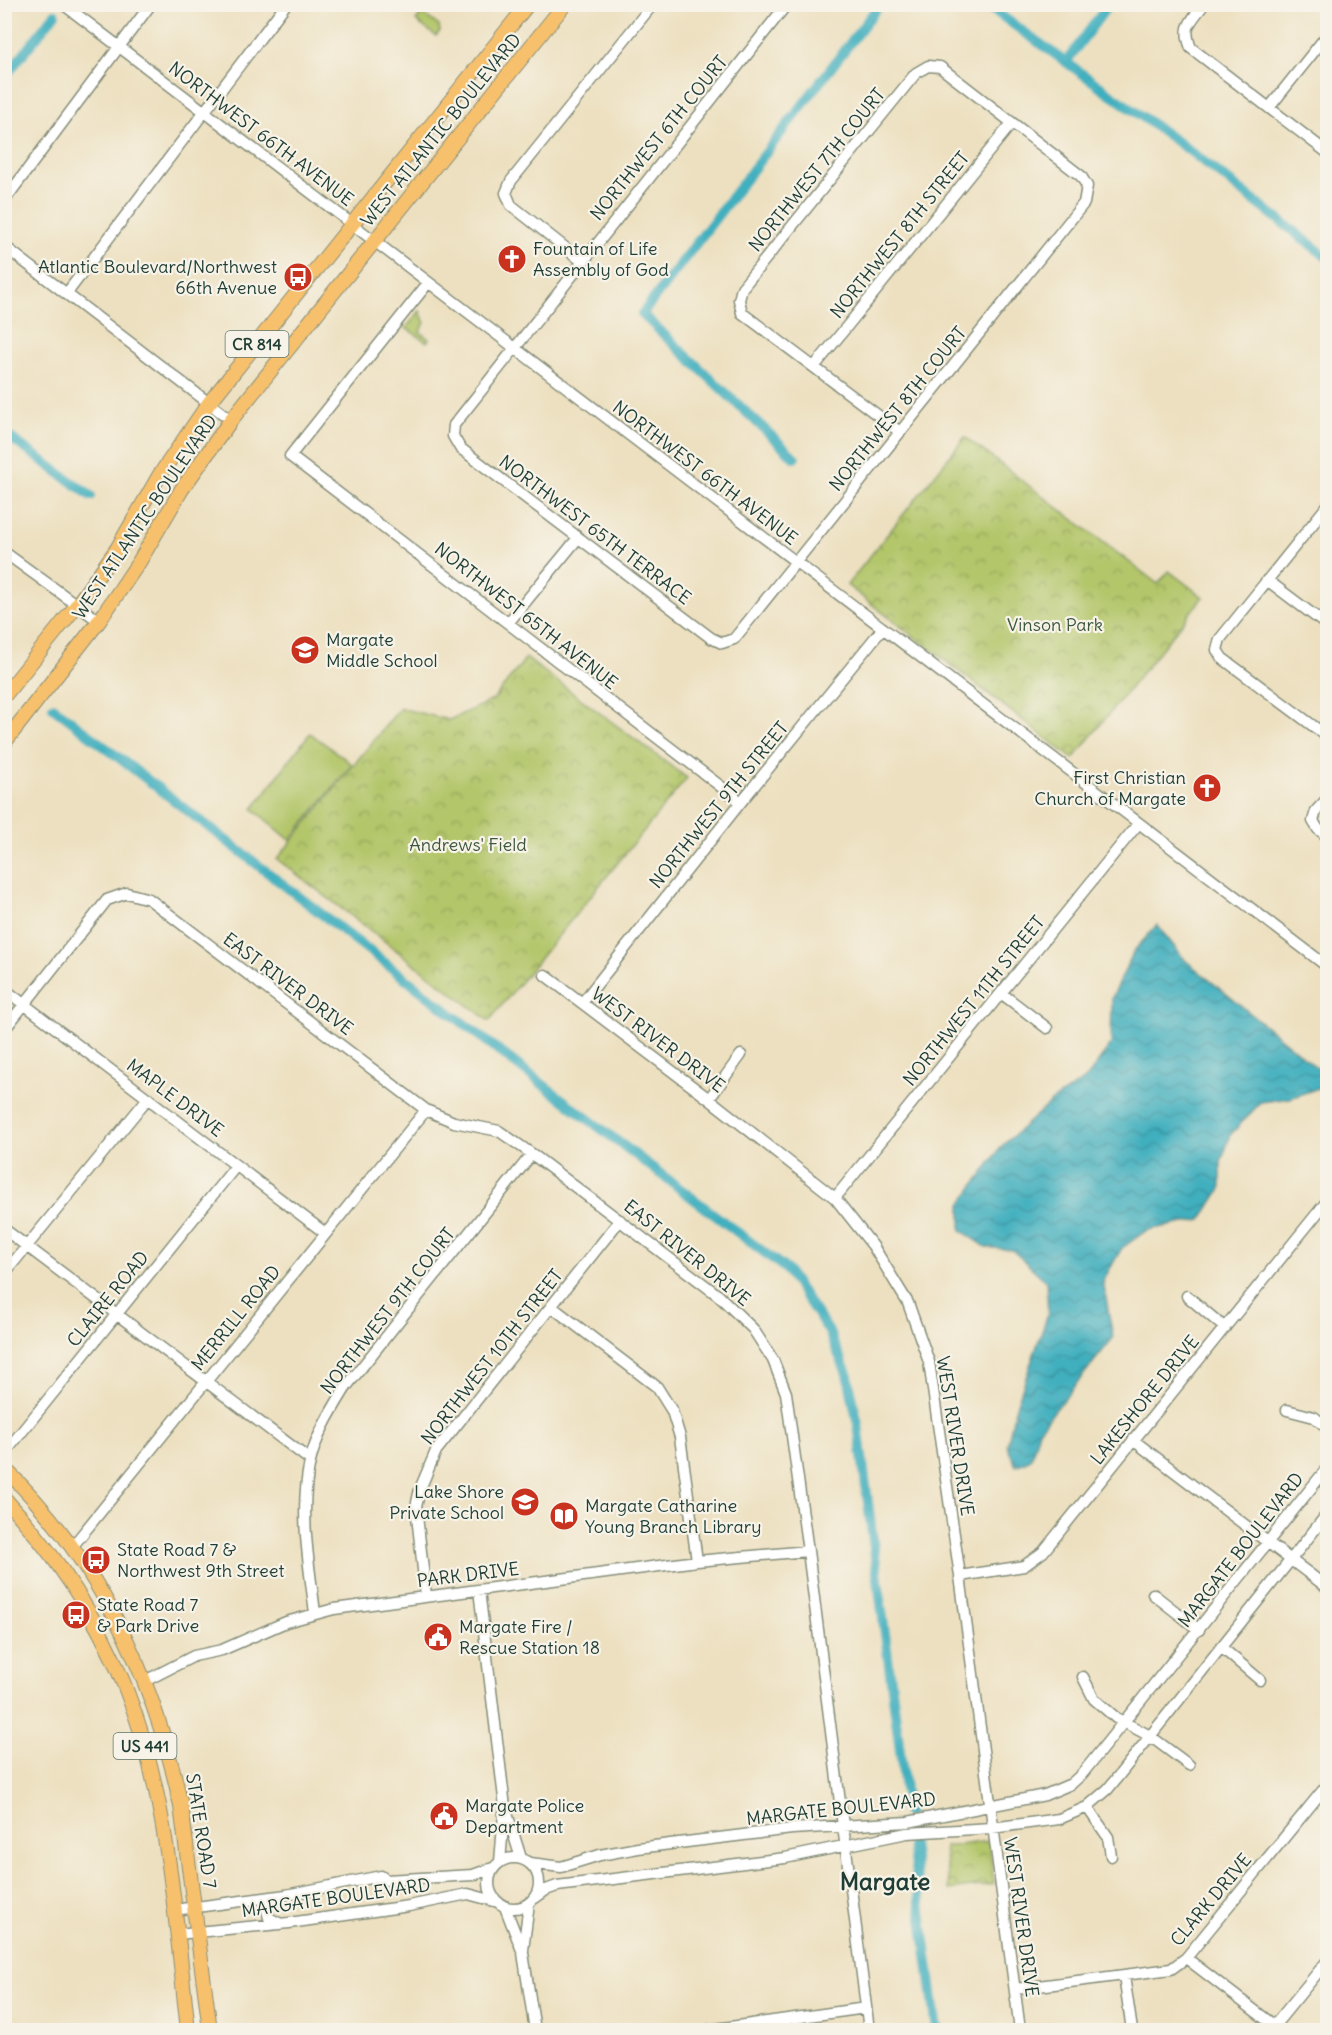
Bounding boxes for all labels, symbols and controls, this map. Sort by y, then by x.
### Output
street label: WEST ATLANTIC BOULEVARD [355,28,526,231]
street label: NORTHWEST 6TH COURT [585,51,732,225]
street label: NORTHWEST 66TH AVENUE [164,56,358,211]
street label: NORTHWEST 7TH COURT [744,83,890,256]
street label: NORTHWEST 8TH STREET [825,146,974,323]
place label: Fountain of Life Assembly of God [533,237,669,281]
church icon: Fountain of Life Assembly of God [496,243,528,275]
place label: Atlantic Boulevard/Northwest 66th Avenue [38,255,277,299]
bus stop icon: Atlantic Boulevard/Northwest 66th Avenue [282,261,314,293]
street label: NORTHWEST 8TH COURT [824,322,971,496]
road number: CR 814 [226,331,288,357]
street label: NORTHWEST 66TH AVENUE [608,395,802,550]
street label: WEST ATLANTIC BOULEVARD [67,410,222,624]
street label: NORTHWEST 65TH TERRACE [495,450,696,609]
street label: NORTHWEST 65TH AVENUE [430,537,622,694]
park label: Vinson Park [1007,613,1103,636]
place label: Margate Middle School [326,628,438,672]
school or university icon: Margate Middle School [289,634,321,666]
street label: NORTHWEST 9TH STREET [644,717,793,893]
place label: First Christian Church of Margate [1034,766,1186,810]
church icon: First Christian Church of Margate [1191,772,1223,804]
park label: Andrews' Field [409,833,527,856]
street label: NORTHWEST 11TH STREET [898,911,1049,1091]
street label: EAST RIVER DRIVE [219,927,358,1040]
street label: WEST RIVER DRIVE [587,982,730,1097]
street label: MAPLE DRIVE [122,1054,228,1142]
street label: EAST RIVER DRIVE [619,1194,755,1311]
street label: NORTHWEST 9TH COURT [315,1223,460,1399]
street label: CLAIRE ROAD [62,1246,153,1351]
street label: MERRILL ROAD [186,1260,285,1375]
street label: NORTHWEST 10TH STREET [416,1264,567,1449]
street label: LAKESHORE DRIVE [1085,1330,1204,1469]
street label: WEST RIVER DRIVE [932,1354,979,1517]
street label: MARGATE BOULEVARD [1173,1468,1308,1632]
place label: Lake Shore Private School [389,1480,504,1524]
school or university icon: Lake Shore Private School [509,1486,541,1518]
place label: Margate Catharine Young Branch Library [585,1494,761,1538]
library icon: Margate Catharine Young Branch Library [548,1500,580,1532]
place label: State Road 7 & Northwest 9th Street [117,1538,285,1582]
bus stop icon: State Road 7 & Northwest 9th Street [80,1544,112,1576]
street label: PARK DRIVE [416,1557,520,1592]
place label: State Road 7 & Park Drive [97,1593,199,1637]
bus stop icon: State Road 7 & Park Drive [60,1599,92,1631]
place label: Margate Fire / Rescue Station 18 [459,1615,600,1659]
public building icon: Margate Fire / Rescue Station 18 [422,1621,454,1653]
road number: US 441 [114,1733,176,1759]
street label: STATE ROAD 7 [181,1772,222,1890]
street label: MARGATE BOULEVARD [745,1787,937,1830]
place label: Margate Police Department [465,1794,584,1838]
public building icon: Margate Police Department [428,1800,460,1832]
street label: WEST RIVER DRIVE [999,1835,1044,1998]
street label: CLARK DRIVE [1165,1849,1256,1951]
district label: Margate [840,1866,930,1896]
street label: MARGATE BOULEVARD [240,1873,432,1922]

